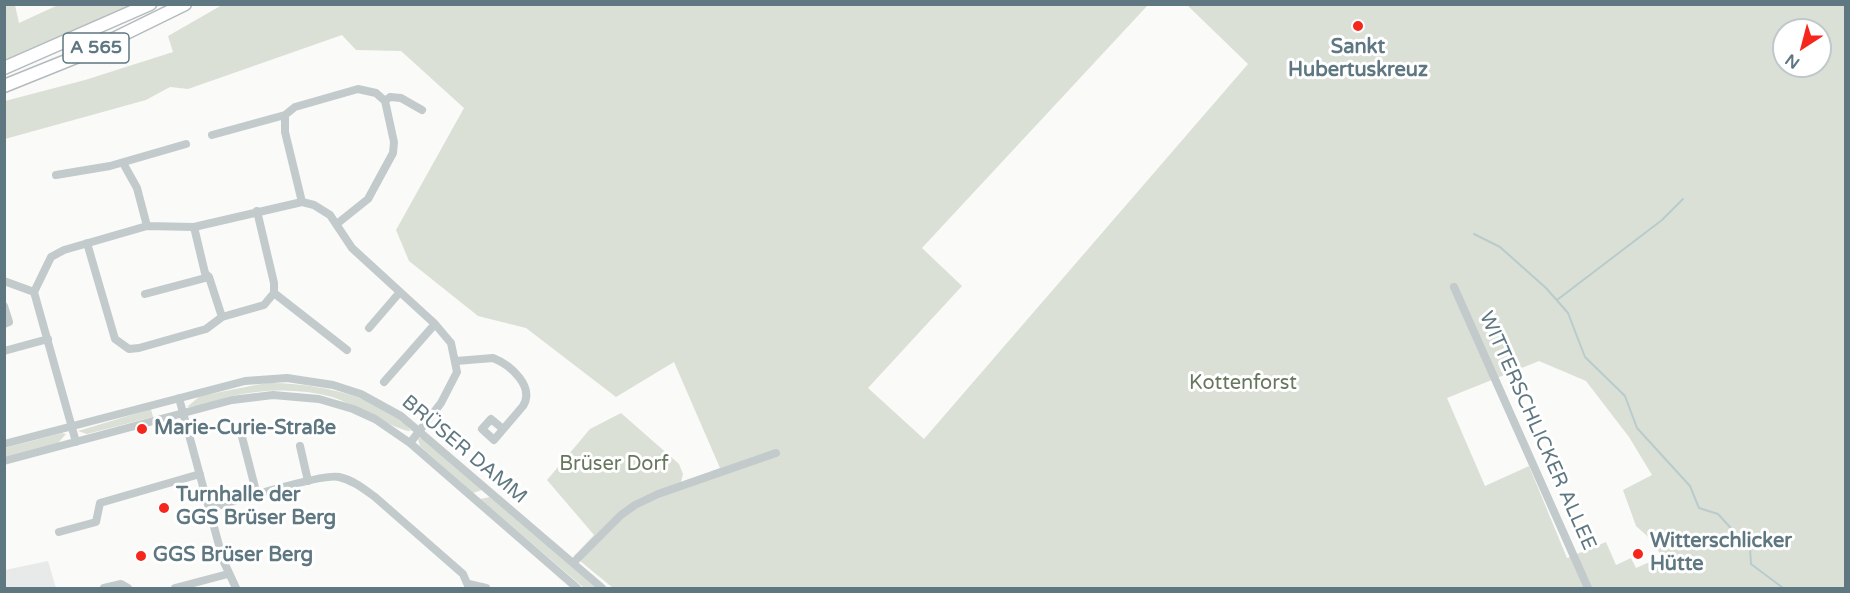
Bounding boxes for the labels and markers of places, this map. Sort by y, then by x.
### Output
marker: Sankt Hubertuskreuz [1351,19,1365,33]
place label: Sankt Hubertuskreuz [1288,36,1428,83]
place label: Marie-Curie-Straße [154,417,336,441]
marker: Marie-Curie-Straße [135,422,149,436]
place label: Turnhalle der GGS Brüser Berg [176,484,336,531]
marker: Turnhalle der GGS Brüser Berg [157,501,171,515]
place label: Witterschlicker Hütte [1650,530,1792,577]
place label: GGS Brüser Berg [153,544,313,568]
marker: Witterschlicker Hütte [1631,547,1645,561]
marker: GGS Brüser Berg [134,549,148,563]

